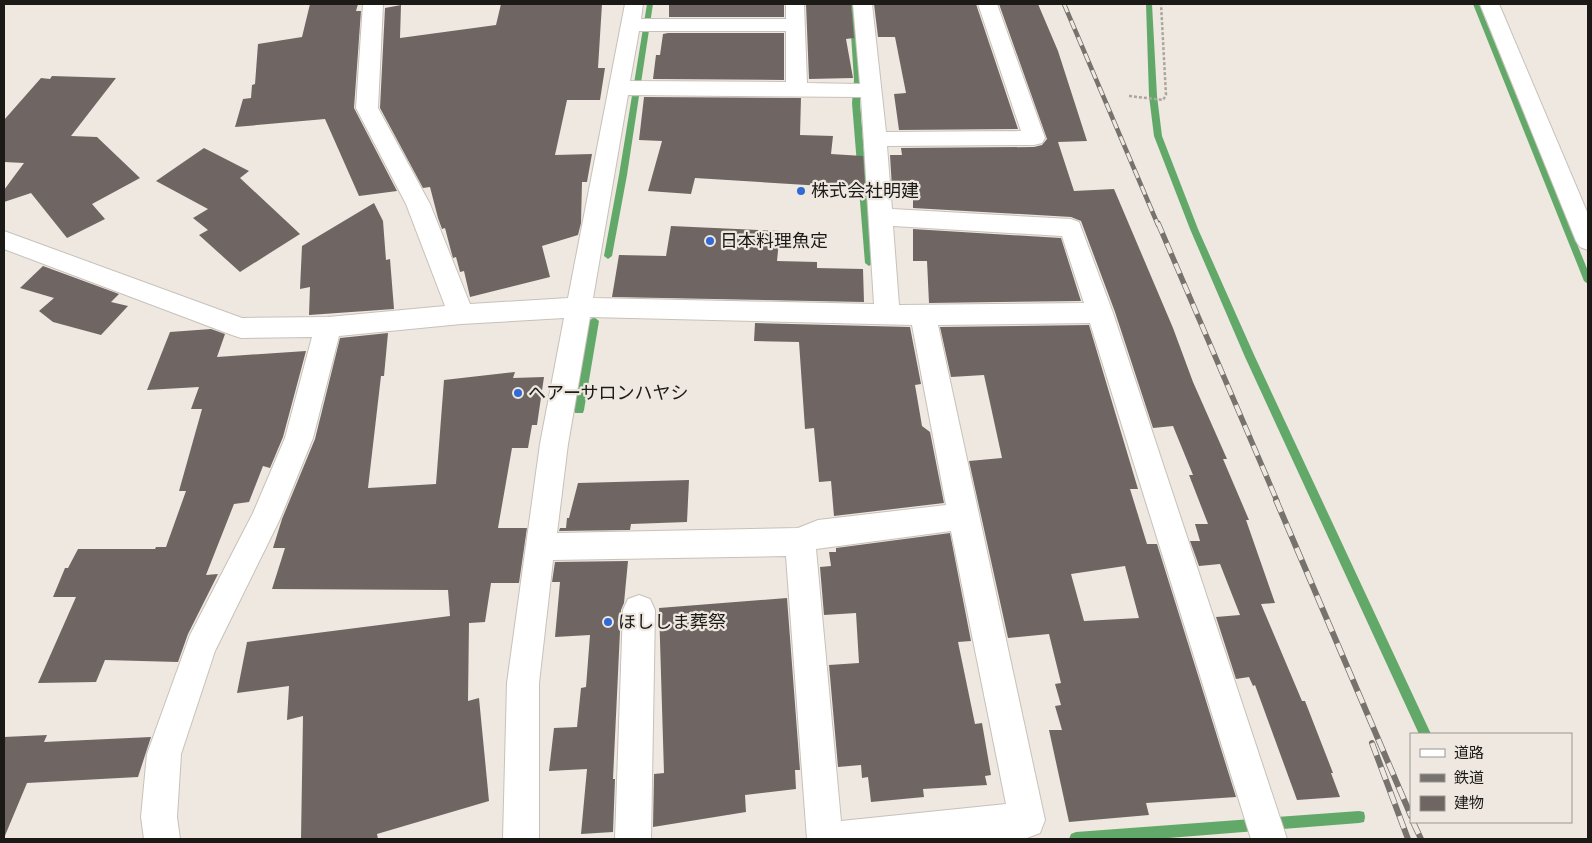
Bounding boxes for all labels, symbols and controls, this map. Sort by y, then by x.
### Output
place label: 株式会社明建 [811,179,919,204]
marker: 株式会社明建 [795,185,807,197]
place label: 日本料理魚定 [720,229,828,254]
marker: 日本料理魚定 [704,235,716,247]
place label: ヘアーサロンハヤシ [528,381,689,406]
marker: ヘアーサロンハヤシ [512,387,524,399]
place label: ほししま葬祭 [618,610,726,635]
marker: ほししま葬祭 [602,616,614,628]
legend [1410,733,1572,823]
text: 道路 [1454,743,1484,764]
text: 鉄道 [1454,768,1484,789]
text: 建物 [1454,793,1484,814]

